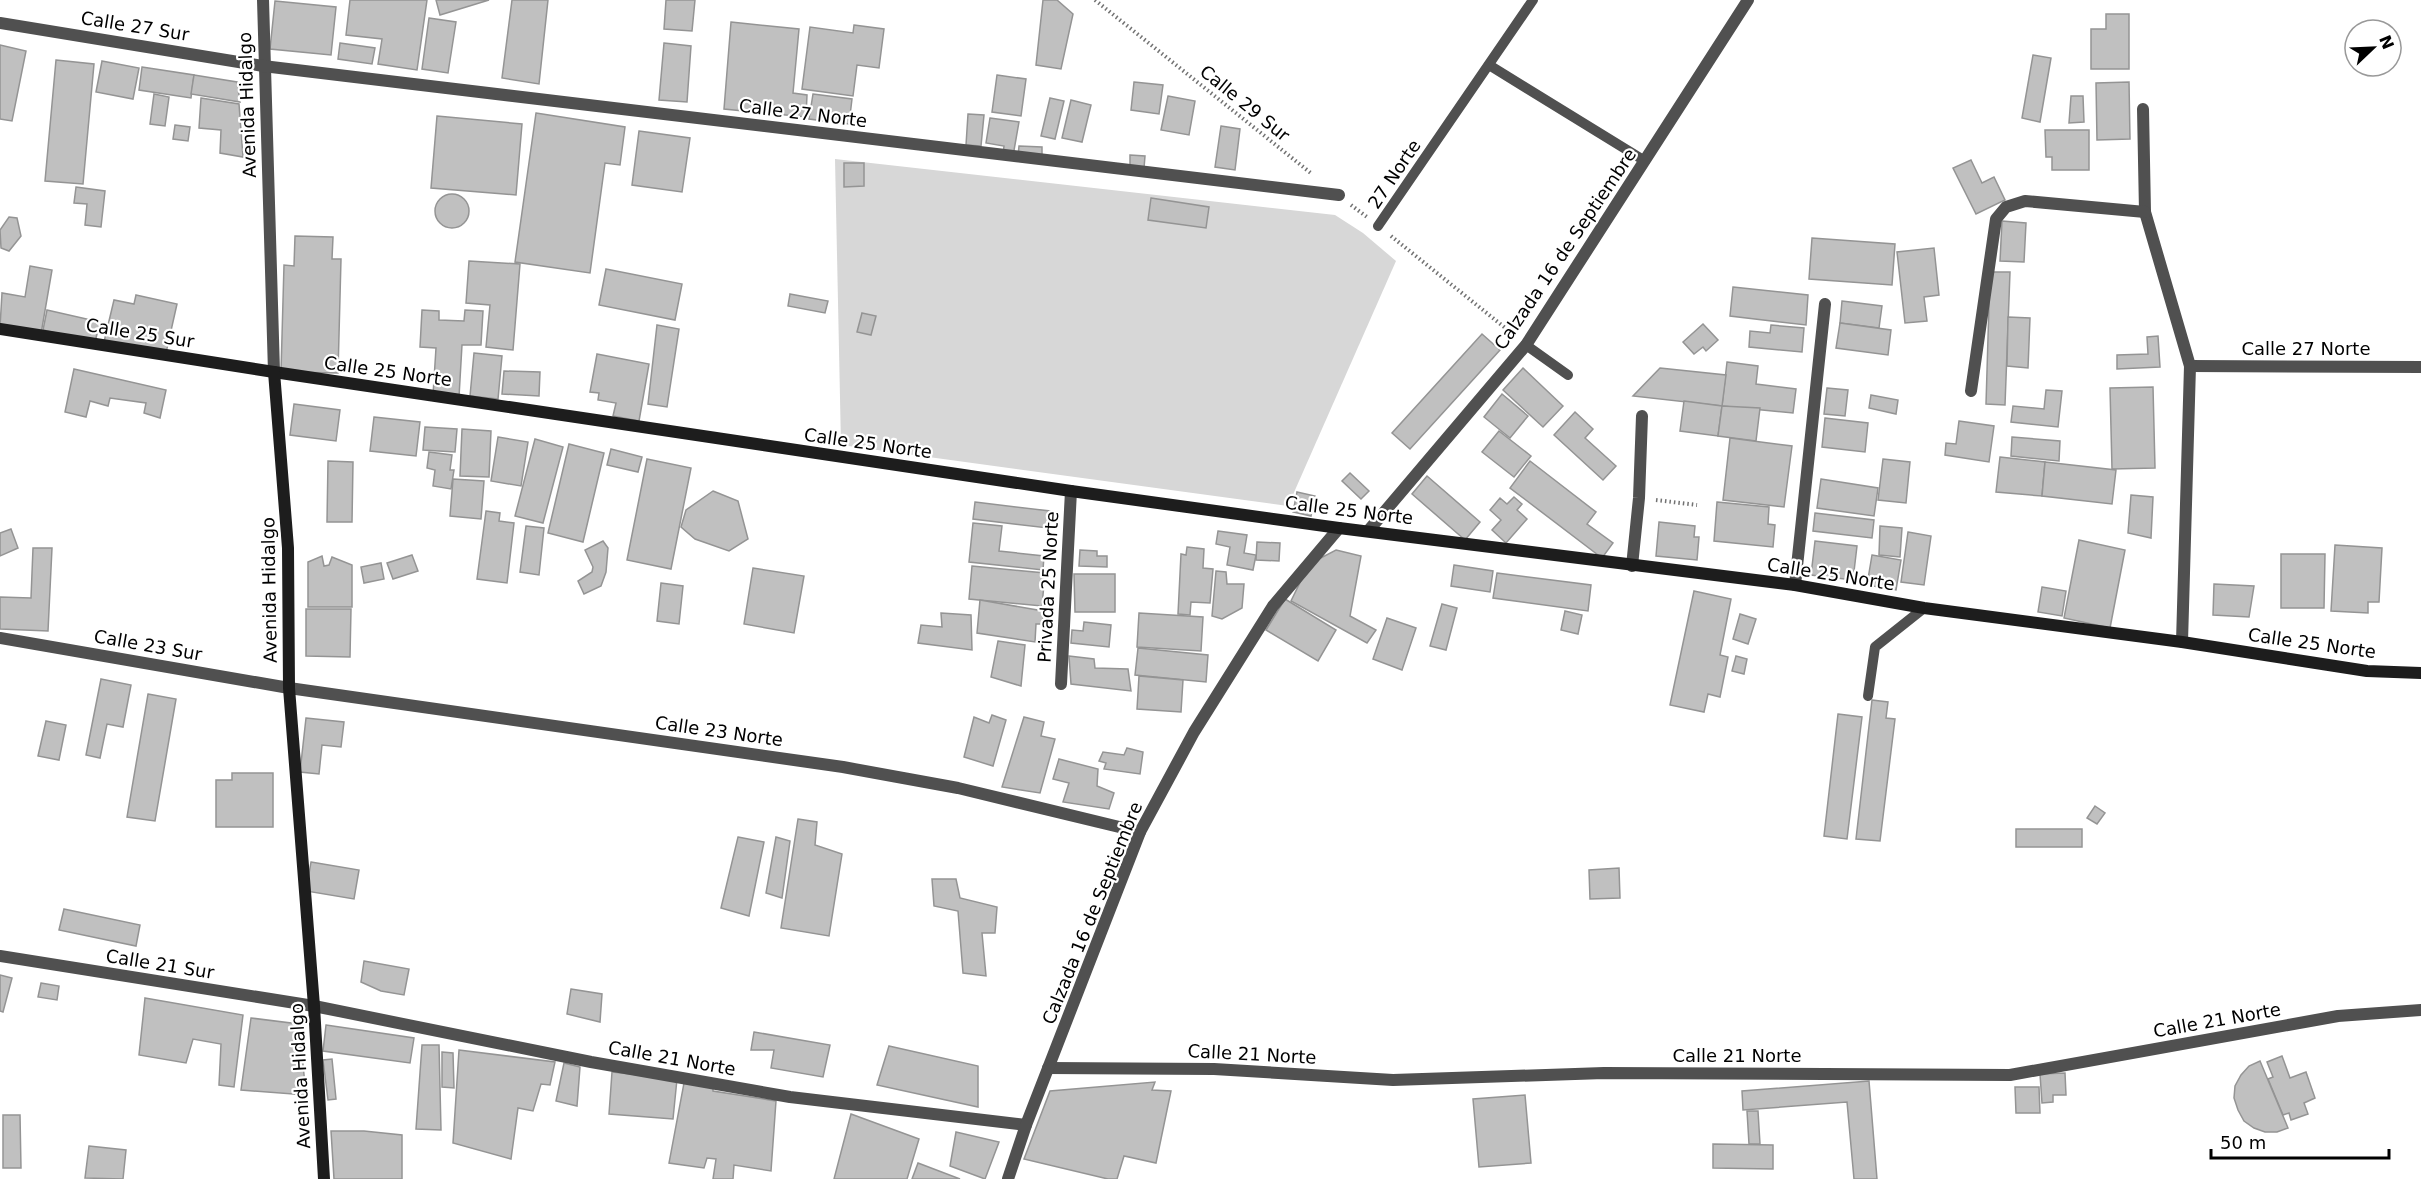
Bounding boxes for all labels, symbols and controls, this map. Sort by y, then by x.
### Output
street label: Calle 27 Sur [79,7,191,45]
north arrow [2343,18,2403,78]
street label: Avenida Hidalgo [234,32,260,178]
text: N [2375,32,2398,52]
street label: Calle 29 Sur [1196,60,1295,146]
street label: Calle 27 Norte [738,95,868,131]
street label: 27 Norte [1363,136,1425,212]
street label: Calzada 16 de Septiembre [1490,144,1640,354]
street label: Calle 25 Sur [84,314,196,352]
street label: Calle 27 Norte [2241,338,2371,359]
street label: Calle 25 Norte [323,352,453,390]
street label: Calle 25 Norte [803,424,933,462]
street label: Calle 25 Norte [1284,492,1414,528]
street label: Privada 25 Norte [1034,511,1062,663]
street label: Avenida Hidalgo [257,517,281,663]
street label: Calle 25 Norte [1766,554,1896,594]
street label: Calle 25 Norte [2247,624,2377,662]
street label: Calle 23 Sur [92,625,204,665]
street label: Calle 23 Norte [654,712,784,750]
street label: Calzada 16 de Septiembre [1038,799,1146,1027]
street label: Calle 21 Sur [104,945,216,983]
street label: Calle 21 Norte [2152,998,2282,1042]
street label: Avenida Hidalgo [286,1003,314,1149]
street label: Calle 21 Norte [607,1036,737,1080]
street label: Calle 21 Norte [1187,1040,1317,1068]
street label: Calle 21 Norte [1672,1045,1802,1066]
scale bar [2211,1122,2390,1160]
text: 50 m [2220,1132,2266,1153]

